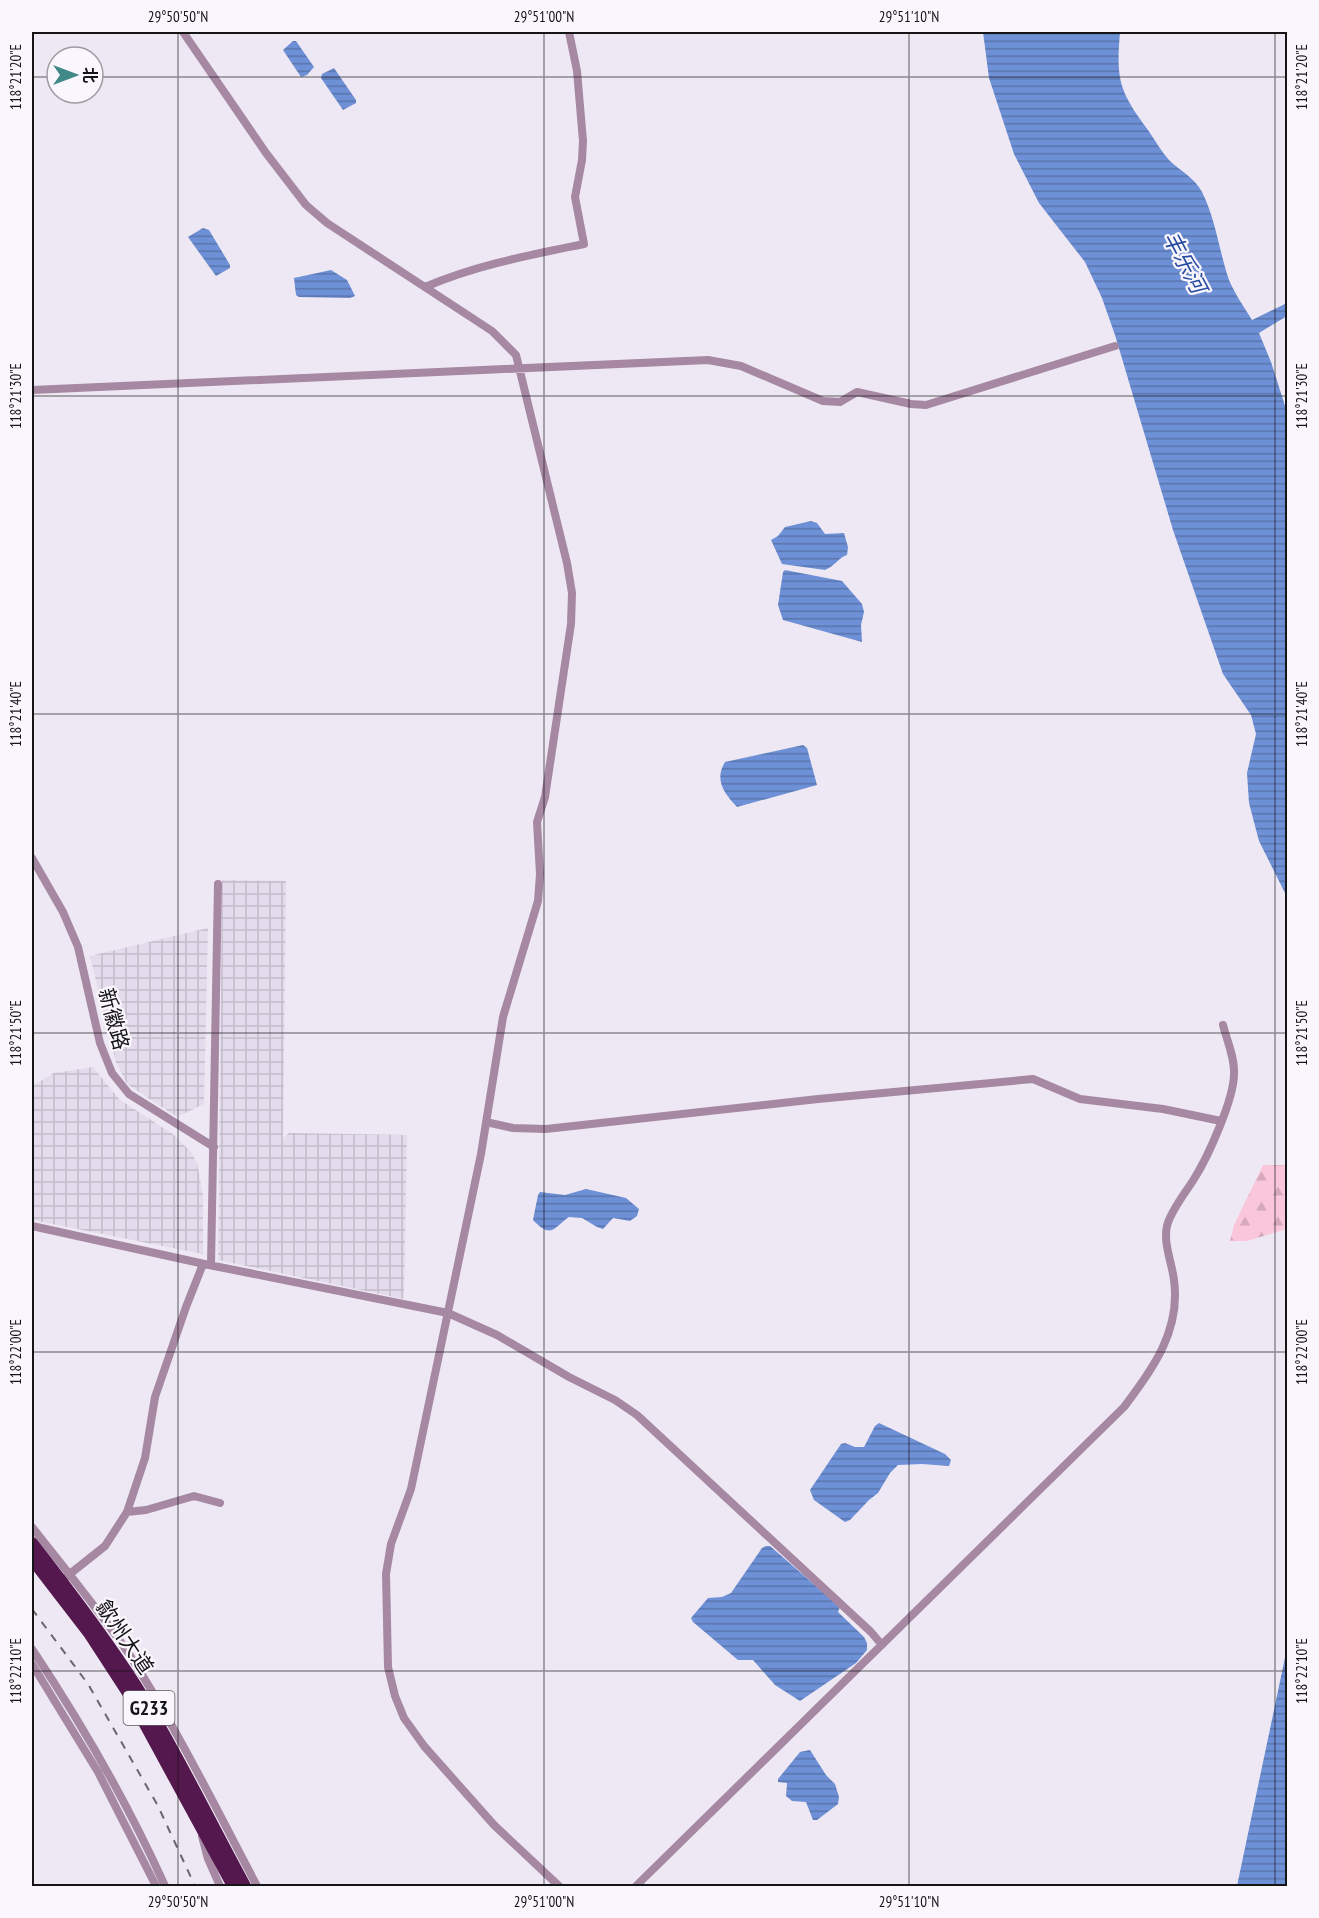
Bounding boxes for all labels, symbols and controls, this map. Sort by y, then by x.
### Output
text: 29°50'50"N [148,7,208,26]
text: 29°51'00"N [514,7,574,26]
text: 29°51'10"N [879,7,939,26]
text: 118°21'20"E [6,44,25,110]
text: 118°21'20"E [1292,44,1311,110]
north arrow [45,45,105,105]
text: 北 [80,67,100,83]
water label: 丰乐河 [1157,226,1215,301]
text: 118°21'30"E [6,363,25,429]
text: 118°21'30"E [1292,363,1311,429]
text: 118°21'40"E [6,681,25,747]
text: 118°21'40"E [1292,681,1311,747]
street label: 新徽路 [93,985,135,1053]
text: 118°21'50"E [6,1000,25,1066]
text: 118°21'50"E [1292,1000,1311,1066]
text: 118°22'00"E [6,1319,25,1385]
text: 118°22'00"E [1292,1319,1311,1385]
street label: 歙州大道 [90,1595,160,1679]
text: 118°22'10"E [6,1638,25,1704]
text: 118°22'10"E [1292,1638,1311,1704]
road number: G233 [124,1691,174,1725]
text: 29°50'50"N [148,1892,208,1911]
text: 29°51'00"N [514,1892,574,1911]
text: 29°51'10"N [879,1892,939,1911]

